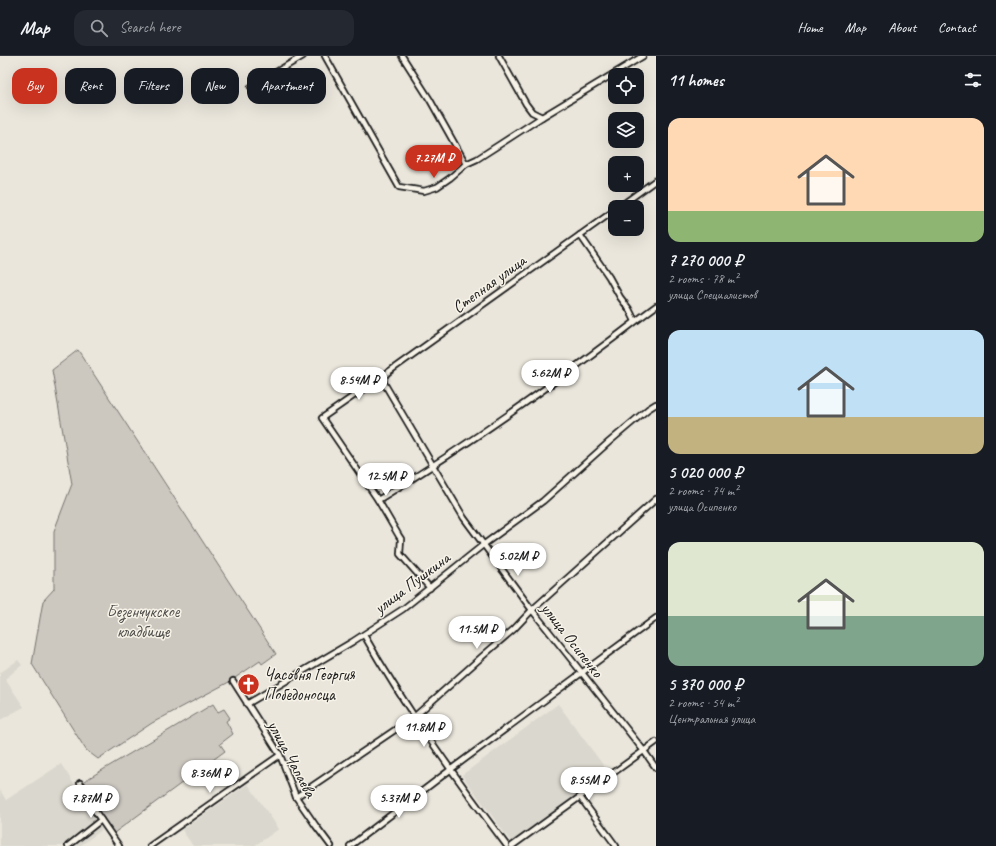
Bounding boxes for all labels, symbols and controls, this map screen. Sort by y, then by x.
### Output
search box [74,10,354,46]
text: Map [20,16,50,40]
icon: search [88,17,110,39]
text: Search here [120,18,181,37]
text: Home [797,19,823,36]
text: Map [845,19,866,36]
text: About [888,19,916,36]
text: Contact [938,19,976,36]
chip: Buy [12,68,57,104]
chip: Rent [65,68,116,104]
chip: Filters [124,68,183,104]
chip: New [191,68,239,104]
chip: Apartment [247,68,326,104]
map controls [608,68,644,236]
button: locate [608,68,644,104]
icon: filters [962,69,984,91]
text: 11 homes [668,70,724,91]
button: layers [608,112,644,148]
icon: home [790,144,862,216]
pin: 7.27M ₽ [397,145,471,179]
text: 7.27M ₽ [414,150,454,166]
button: + [608,156,644,192]
button: − [608,200,644,236]
street label: Степная улица [448,249,532,318]
text: 7 270 000 ₽ [668,250,743,271]
text: 2 rooms · 78 m² [668,271,738,287]
text: улица Специалистов [668,287,756,303]
icon: home [790,356,862,428]
pin: 5.62M ₽ [513,360,587,394]
text: 5.62M ₽ [530,365,570,381]
pin: 8.54M ₽ [322,367,396,401]
text: 8.54M ₽ [339,372,379,388]
text: 5 020 000 ₽ [668,462,742,483]
pin: 12.5M ₽ [349,463,423,497]
text: 12.5M ₽ [366,468,406,484]
text: 2 rooms · 74 m² [668,483,738,499]
text: улица Осипенко [668,499,736,515]
pin: 5.02M ₽ [481,543,555,577]
street label: улица Пушкина [369,546,456,619]
text: 5.02M ₽ [498,548,538,564]
icon: home [790,568,862,640]
street label: улица Осипенко [536,598,608,682]
park label: Безенчукское кладбище [107,601,181,642]
pin: 11.5M ₽ [440,616,514,650]
text: 11.5M ₽ [457,621,497,637]
place label: Часовня Георгия Победоносца [264,664,355,705]
church icon: Часовня Георгия Победоносца [236,671,262,697]
text: 5 370 000 ₽ [668,674,742,695]
text: 2 rooms · 54 m² [668,695,738,711]
text: Центральная улица [668,711,755,727]
pin: 11.8M ₽ [387,714,461,748]
street label: улица Чапаева [262,716,322,803]
text: 11.8M ₽ [404,719,444,735]
pin: 8.36M ₽ [173,760,247,794]
text: 8.36M ₽ [190,765,230,781]
pin: 8.55M ₽ [552,767,626,801]
text: 8.55M ₽ [569,772,609,788]
pin: 7.87M ₽ [54,785,128,819]
pin: 5.37M ₽ [362,785,436,819]
text: 7.87M ₽ [71,790,111,806]
text: 5.37M ₽ [379,790,419,806]

